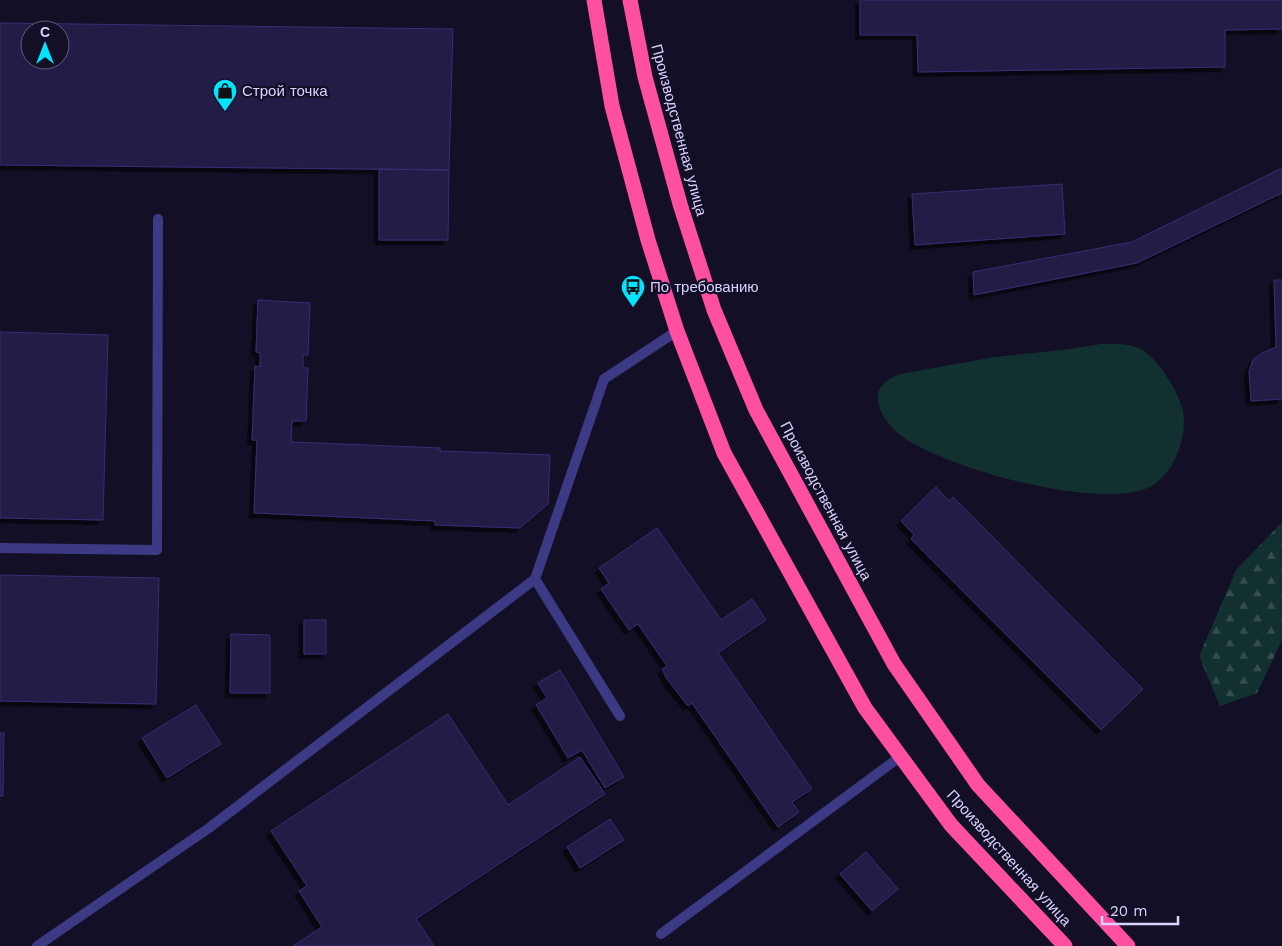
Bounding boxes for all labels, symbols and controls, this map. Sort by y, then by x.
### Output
north arrow [20,20,70,70]
text: С [40,24,50,40]
street label: Производственная улица [647,42,711,219]
shop icon: Строй точка [212,78,238,112]
place label: Строй точка [242,82,328,100]
bus stop icon: По требованию [620,274,646,308]
place label: По требованию [650,278,759,296]
street label: Производственная улица [776,419,876,584]
street label: Производственная улица [943,786,1075,930]
scale bar [1102,894,1178,926]
text: 20 m [1110,902,1148,920]

